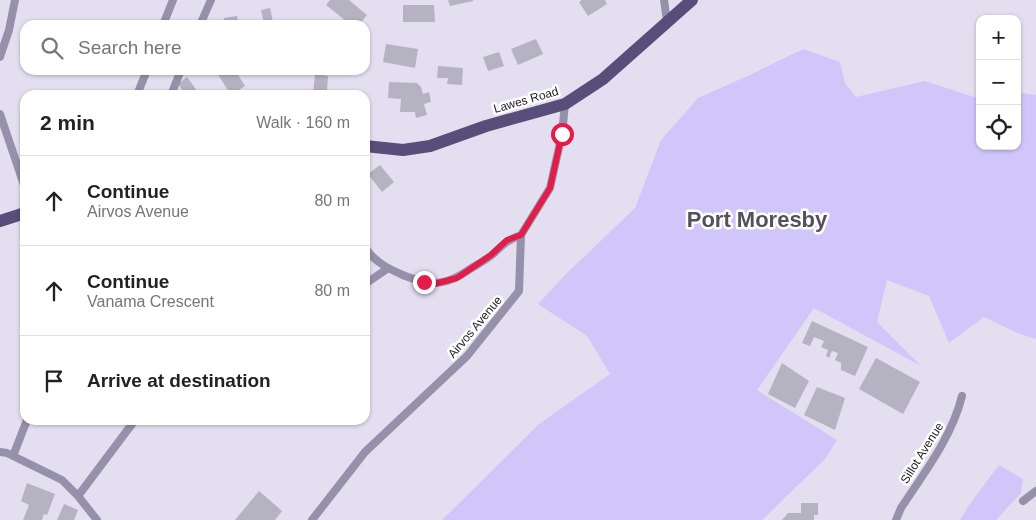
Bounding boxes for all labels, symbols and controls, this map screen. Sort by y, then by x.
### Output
map controls [976,15,1021,150]
button: + [976,15,1021,60]
search box [20,20,370,75]
icon: search [38,34,66,62]
text: Search here [78,37,182,58]
button: − [976,60,1021,105]
street label: Lawes Road [492,84,560,116]
button: locate [976,105,1021,150]
text: 2 min [40,111,95,134]
text: Walk · 160 m [256,114,350,131]
route start [551,123,574,146]
text: Continue [87,181,169,202]
icon: ahead [40,187,68,215]
text: 80 m [314,192,350,209]
text: Airvos Avenue [87,203,189,220]
district label: Port Moresby [687,207,828,232]
text: Continue [87,271,169,292]
route end [413,271,436,294]
icon: ahead [40,277,68,305]
text: 80 m [314,282,350,299]
text: Vanama Crescent [87,293,214,310]
street label: Airvos Avenue [445,293,505,361]
icon: arrive [40,367,68,395]
text: Arrive at destination [87,370,271,391]
street label: Sillot Avenue [898,420,946,486]

